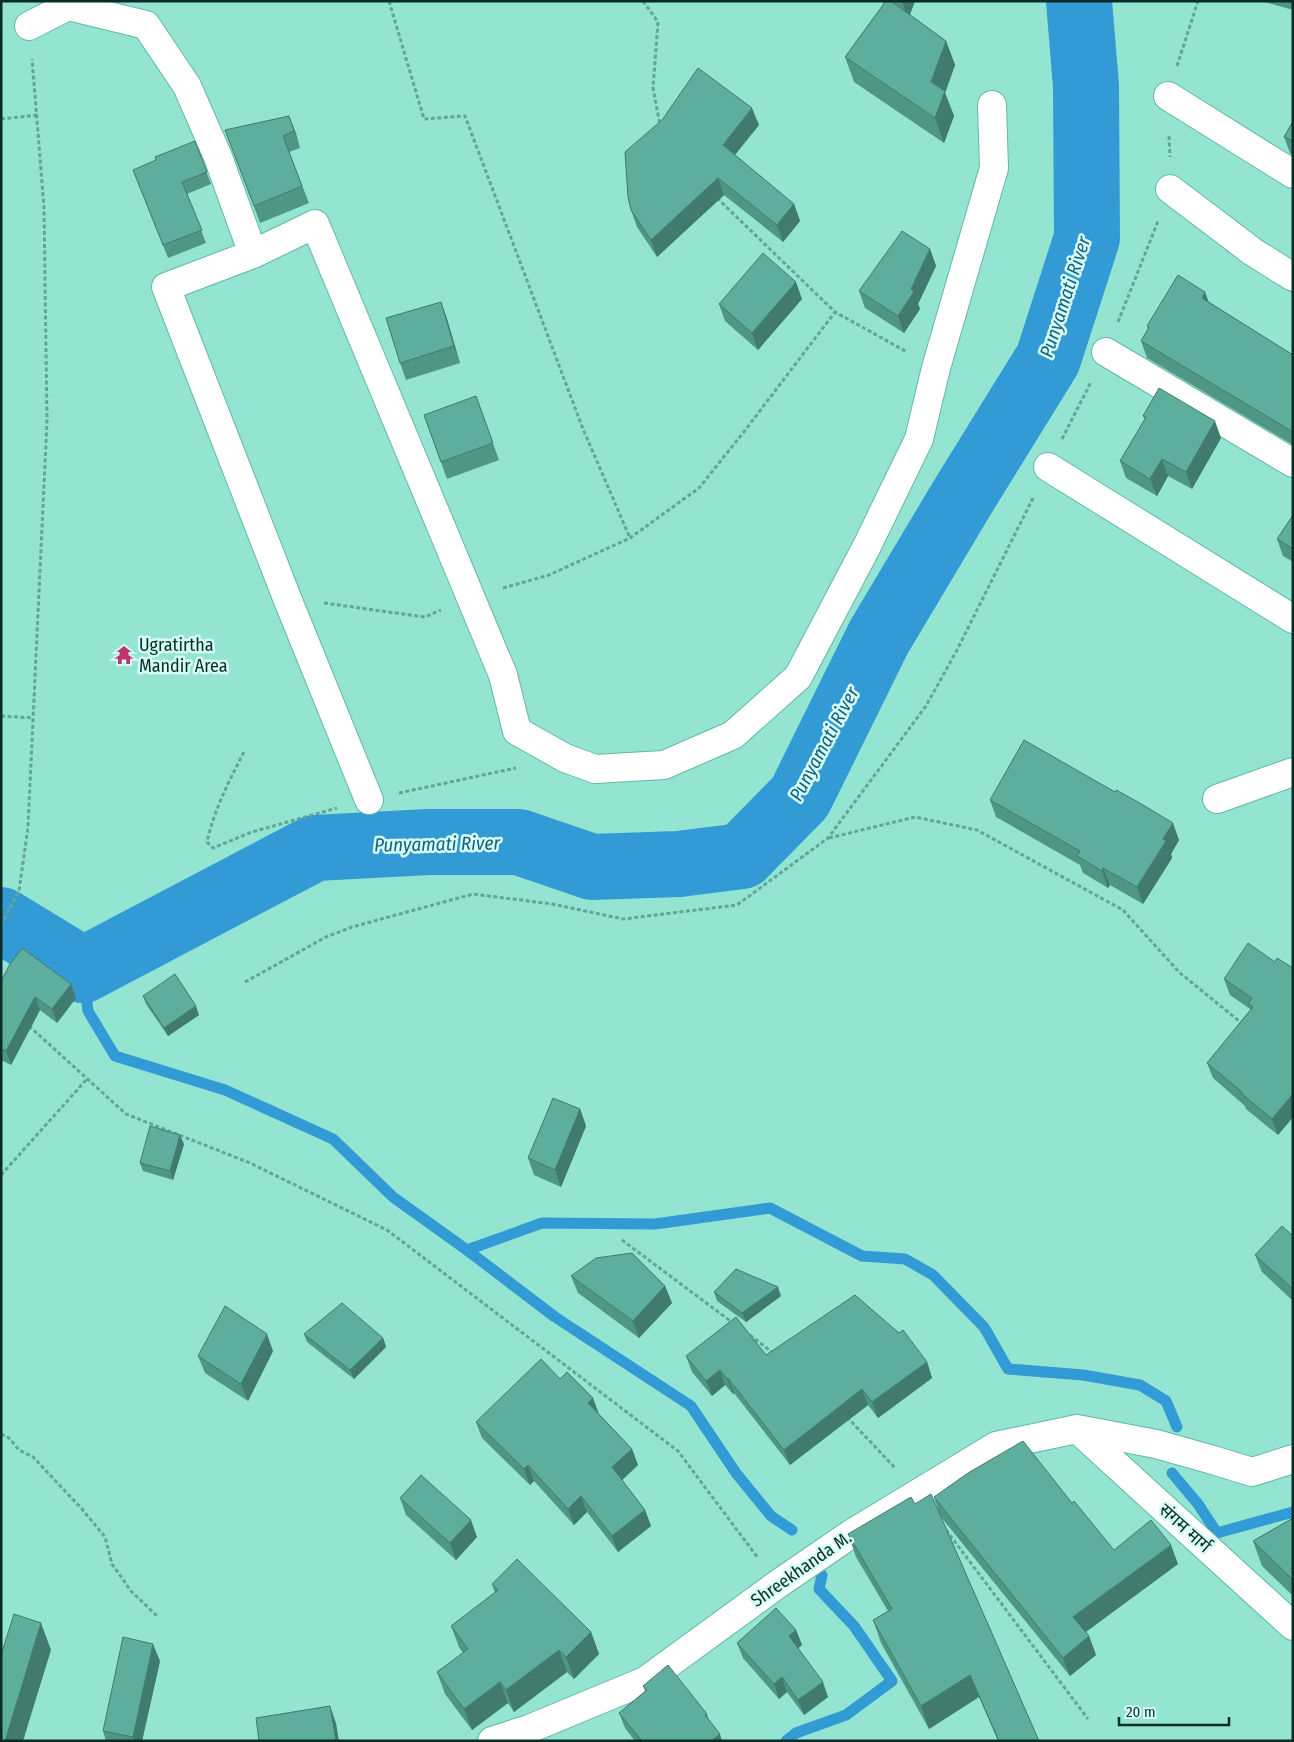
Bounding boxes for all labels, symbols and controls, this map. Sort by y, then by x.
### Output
water label: Punyamati River [1035,232,1096,360]
place label: Ugratirtha Mandir Area [139,634,228,677]
temple icon: Ugratirtha Mandir Area [113,644,135,666]
water label: Punyamati River [784,682,864,805]
water label: Punyamati River [374,831,502,857]
street label: संगम मार्ग [1154,1499,1216,1558]
street label: Shreekhanda M. [747,1526,856,1612]
scale bar [1119,1694,1229,1726]
text: 20 m [1126,1703,1156,1721]

